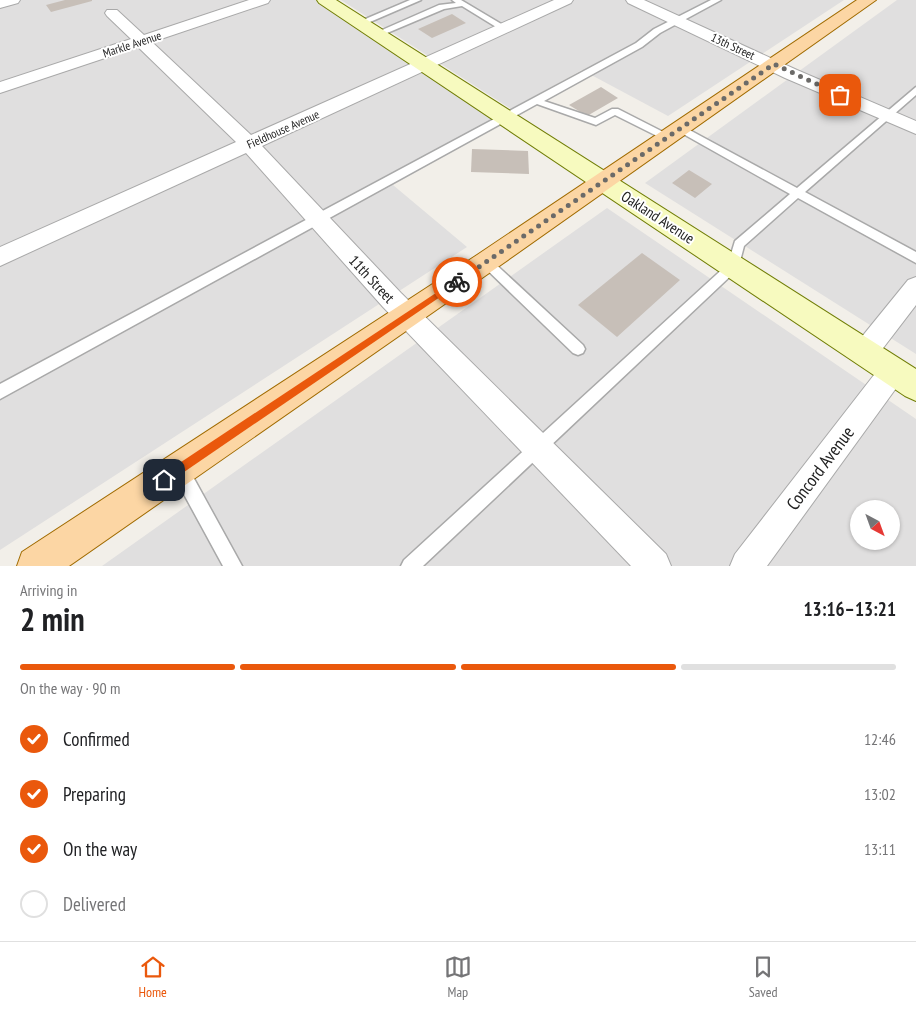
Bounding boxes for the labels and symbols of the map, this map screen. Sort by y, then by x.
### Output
street label: Markle Avenue [101,27,163,61]
street label: 13th Street [709,29,758,63]
pin [819,74,861,116]
street label: Fieldhouse Avenue [244,106,322,152]
street label: Oakland Avenue [618,186,698,248]
street label: 11th Street [345,251,399,307]
courier [432,257,482,307]
street label: Concord Avenue [781,422,859,514]
pin [143,459,185,501]
north arrow [850,500,900,550]

